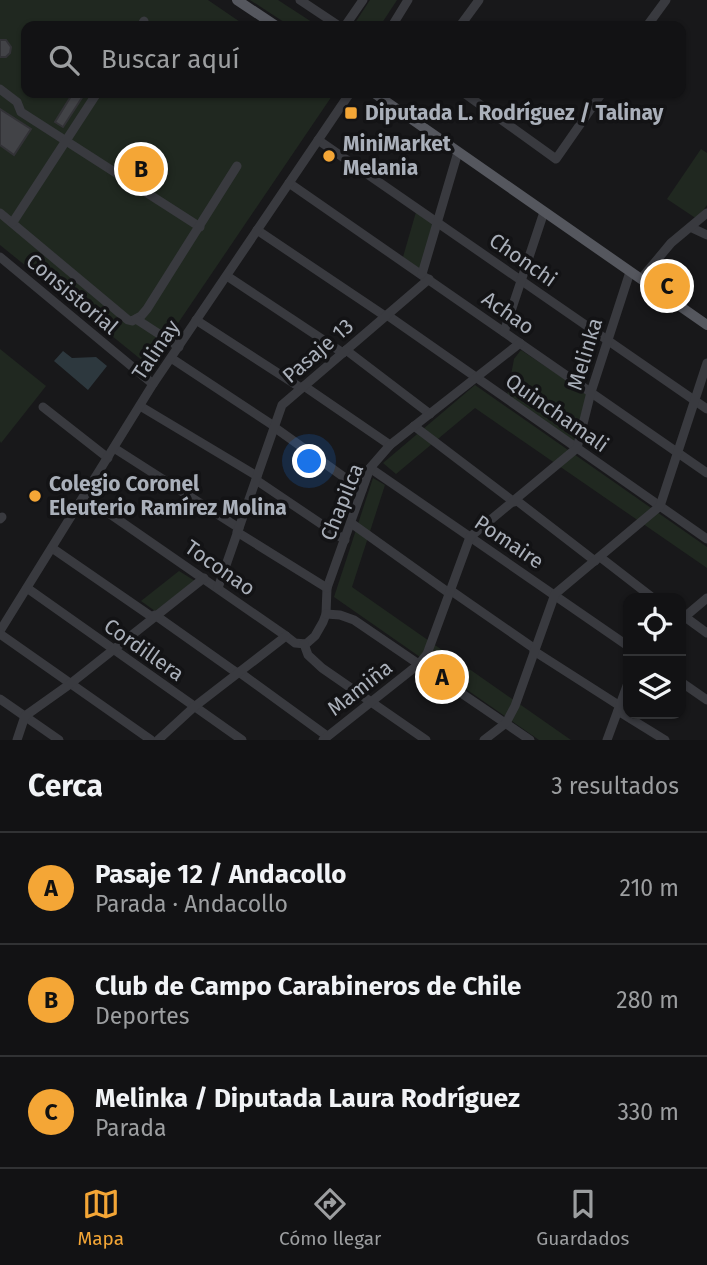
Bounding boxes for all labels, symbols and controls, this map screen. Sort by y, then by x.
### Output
search box [21,21,686,98]
icon: search [45,41,83,79]
text: Buscar aquí [101,44,239,75]
place label: Diputada L. Rodríguez / Talinay [365,100,664,126]
marker: Diputada L. Rodríguez / Talinay [343,105,359,121]
place label: MiniMarket Melania [343,131,452,181]
pin: B [118,143,164,195]
marker: MiniMarket Melania [321,148,337,164]
street label: Chonchi [484,227,562,293]
street label: Consistorial [21,248,123,340]
pin: C [644,260,690,312]
street label: Achao [477,286,539,340]
street label: Pasaje 13 [277,313,359,389]
street label: Talinay [127,314,186,385]
street label: Melinka [562,315,608,393]
street label: Quinchamali [500,368,614,458]
your location [292,444,326,478]
street label: Chapilca [315,460,369,544]
place label: Colegio Coronel Eleuterio Ramírez Molina [49,471,287,521]
marker: Colegio Coronel Eleuterio Ramírez Molina [27,488,43,504]
street label: Pomaire [469,509,549,575]
street label: Toconao [180,534,260,602]
map controls [623,593,686,719]
button: locate [623,593,686,656]
street label: Cordillera [99,613,189,687]
pin: A [419,651,465,703]
street label: Mamiña [322,655,398,721]
button: layers [623,656,686,719]
text: Cerca [28,768,103,804]
text: 3 resultados [551,772,679,800]
text: Pasaje 12 / Andacollo [95,859,347,890]
text: A [44,874,58,902]
text: 210 m [620,874,679,902]
text: Parada · Andacollo [95,890,288,918]
text: Club de Campo Carabineros de Chile [95,971,521,1002]
text: B [44,986,58,1014]
text: 280 m [616,986,679,1014]
text: Deportes [95,1002,190,1030]
text: Melinka / Diputada Laura Rodríguez [95,1083,520,1114]
text: C [44,1098,58,1126]
text: 330 m [617,1098,679,1126]
text: Parada [95,1114,166,1142]
tab: Mapa [77,1185,124,1250]
tab: Cómo llegar [279,1185,381,1250]
tab: Guardados [536,1185,629,1250]

